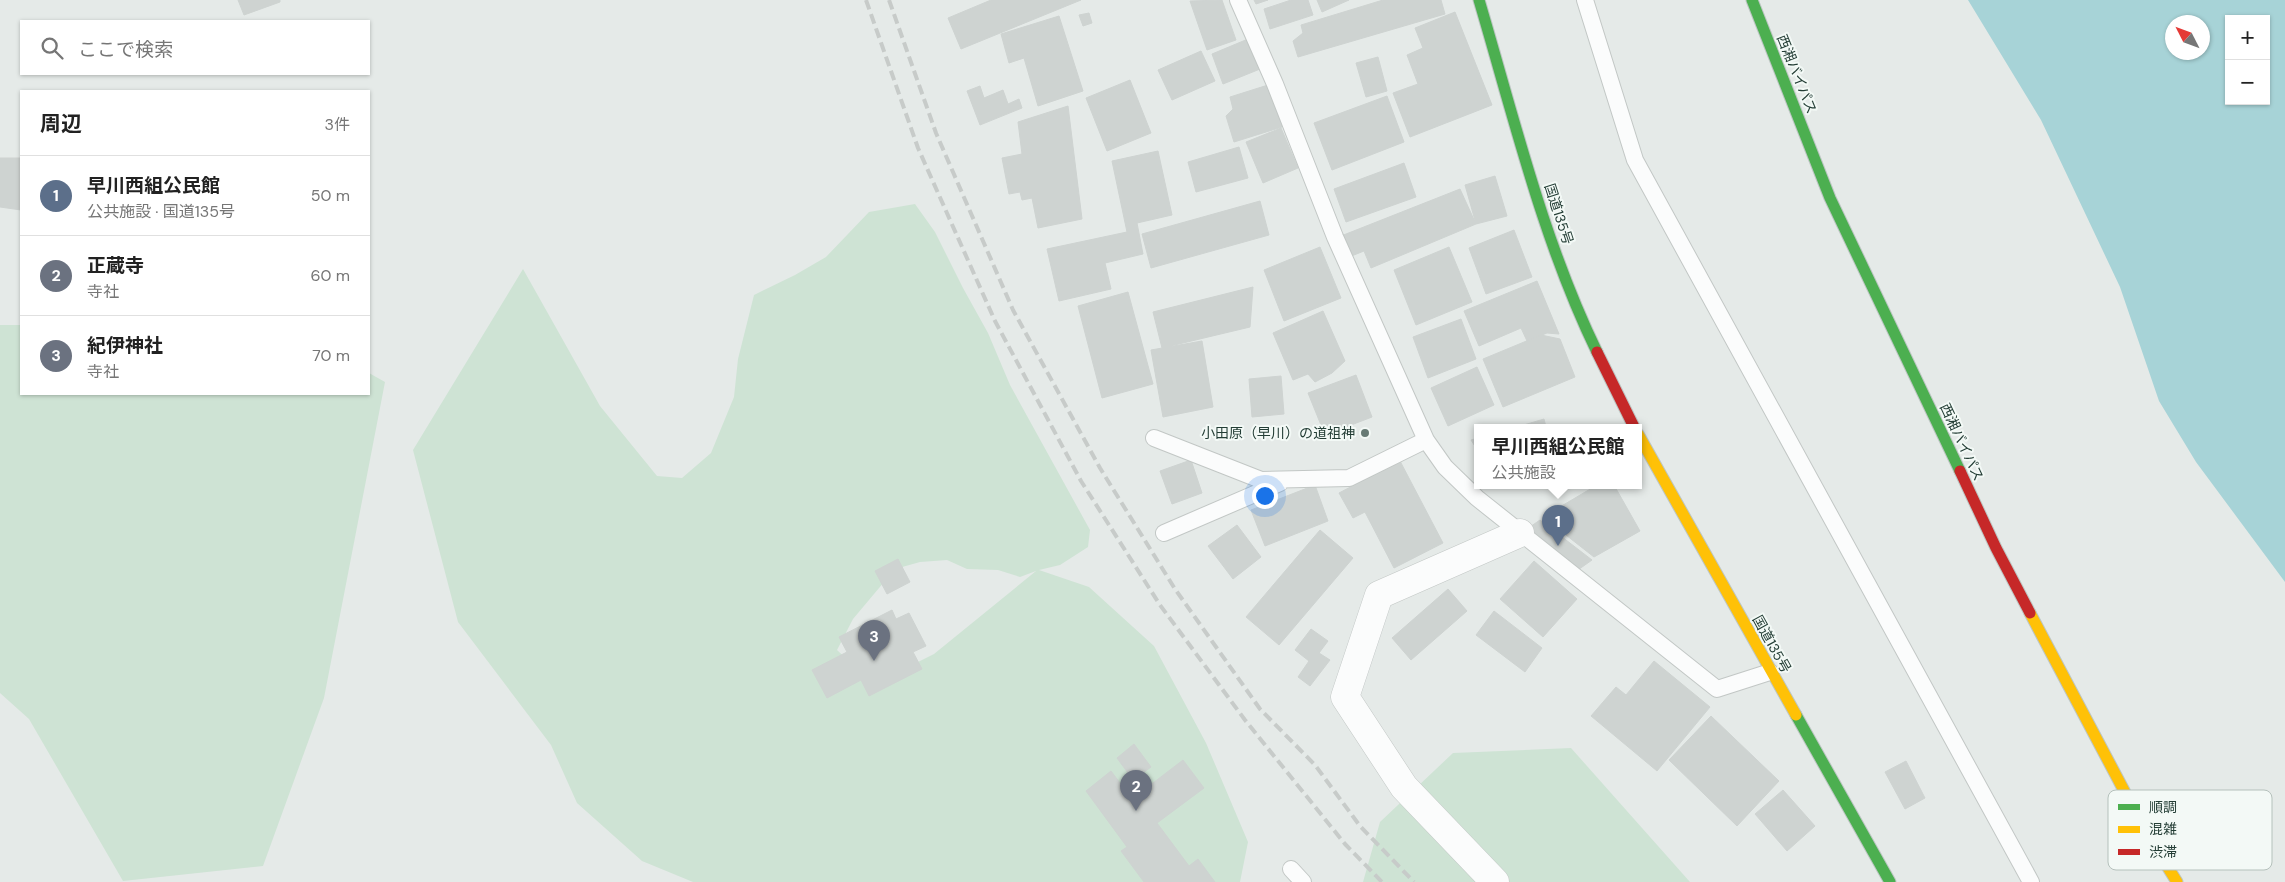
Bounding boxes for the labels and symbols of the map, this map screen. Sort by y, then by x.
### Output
north arrow [2165,15,2210,60]
street label: 西湘バイパス [1773,32,1821,116]
street label: 国道135号 [1541,181,1577,247]
street label: 西湘バイパス [1936,400,1988,484]
place label: 小田原（早川）の道祖神 [1201,424,1355,442]
marker: 小田原（早川）の道祖神 [1359,427,1371,439]
your location [1252,483,1278,509]
pin: 1 [1542,505,1574,546]
street label: 国道135号 [1749,612,1795,676]
pin: 3 [858,620,890,661]
pin: 2 [1120,770,1152,811]
legend [2108,790,2272,870]
text: 順調 [2149,798,2177,816]
text: 混雑 [2149,820,2177,838]
text: 渋滞 [2149,843,2177,861]

